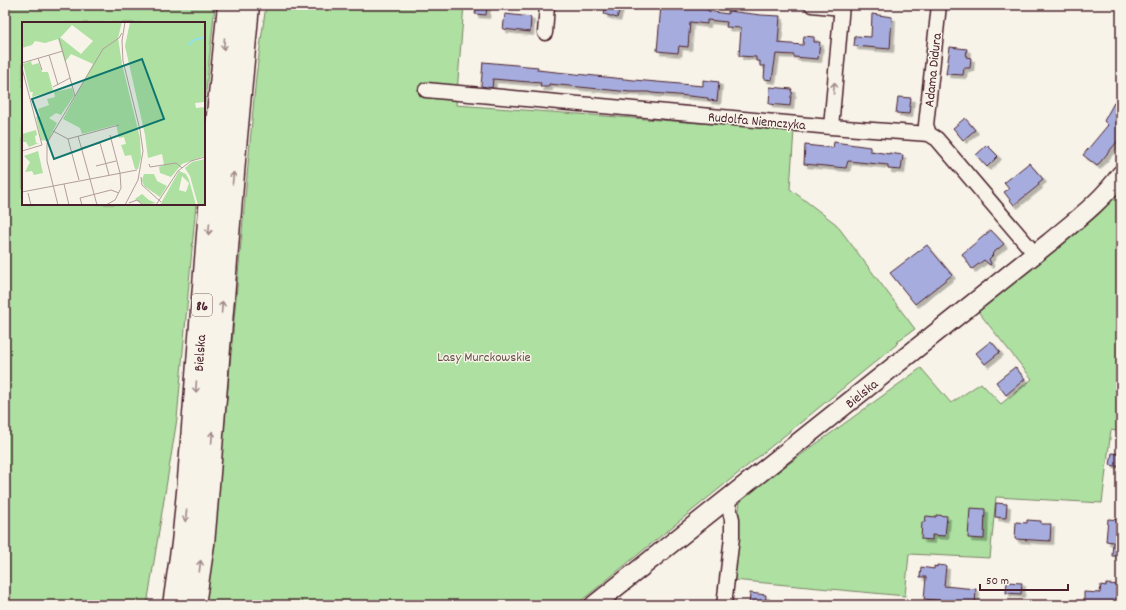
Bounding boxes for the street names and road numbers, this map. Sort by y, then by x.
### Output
street label: Adama Didura [920,32,948,108]
street label: Rudolfa Niemczyka [707,108,807,136]
road number: 86 [192,294,212,316]
street label: Bielska [190,334,212,372]
street label: Bielska [842,375,883,414]

